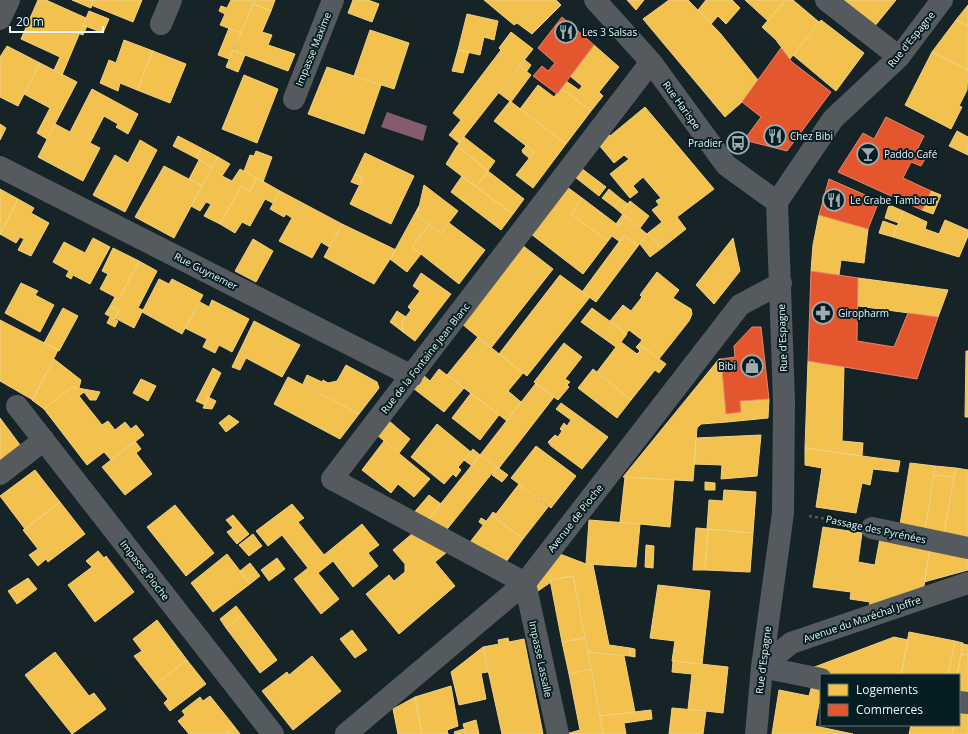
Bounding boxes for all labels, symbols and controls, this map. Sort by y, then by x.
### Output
scale bar [10,8,103,34]
street label: Rue d'Espagne [884,8,938,70]
street label: Impasse Maxime [292,10,334,88]
text: 20 m [16,13,44,30]
restaurant icon: Les 3 Salsas [553,19,579,45]
place label: Les 3 Salsas [582,25,637,39]
street label: Rue Harispe [660,78,705,132]
restaurant icon: Chez Bibi [762,123,788,149]
place label: Chez Bibi [790,129,833,143]
bus stop icon: Pradier [725,130,751,156]
place label: Pradier [688,136,722,150]
bar icon: Paddo Café [855,141,881,167]
place label: Paddo Café [884,147,938,161]
restaurant icon: Le Crabe Tambour [821,187,847,213]
place label: Le Crabe Tambour [850,193,936,207]
street label: Rue Guynemer [172,249,240,293]
street label: Rue de la Fontaine Jean Blanc [377,300,473,416]
pharmacy icon: Giropharm [810,300,836,326]
street label: Rue d'Espagne [774,303,790,372]
place label: Giropharm [838,306,889,320]
shop icon: Bibi [739,353,765,379]
place label: Bibi [718,359,736,373]
street label: Avenue de Pioche [544,481,606,555]
street label: Passage des Pyrénées [825,512,928,547]
street label: Impasse Pioche [117,537,173,603]
street label: Avenue du Maréchal Joffre [801,592,923,646]
street label: Impasse Lassalle [526,619,556,699]
street label: Rue d'Espagne [752,625,774,695]
legend [820,674,960,726]
text: Logements [856,681,918,698]
text: Commerces [856,701,923,718]

